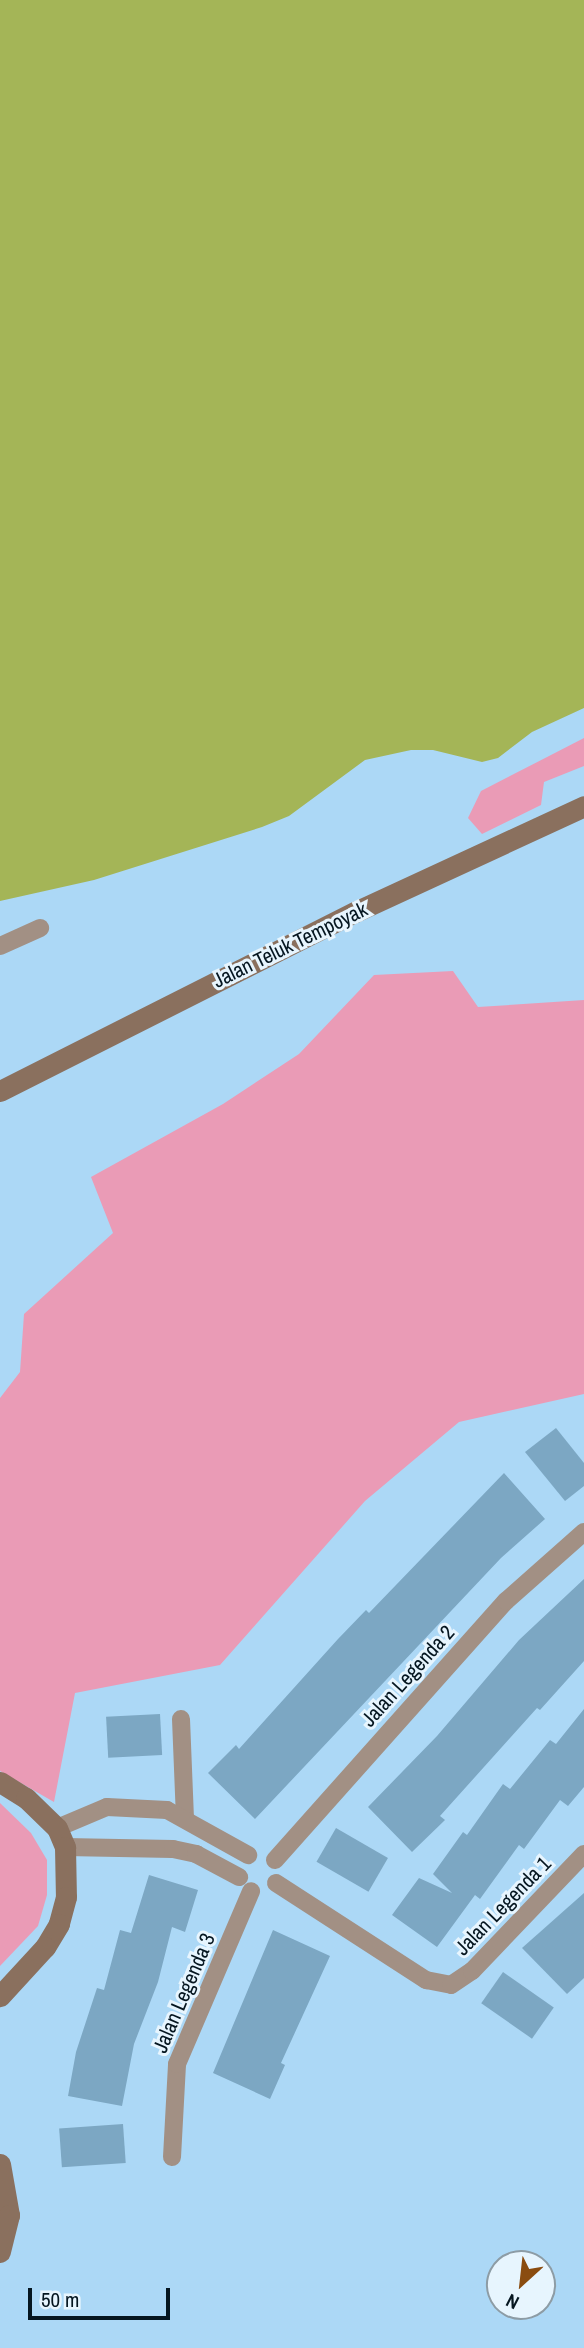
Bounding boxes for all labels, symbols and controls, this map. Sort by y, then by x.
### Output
street label: Jalan Teluk Tempoyak [208,897,372,993]
street label: Jalan Legenda 2 [356,1620,460,1732]
street label: Jalan Legenda 1 [450,1851,556,1961]
street label: Jalan Legenda 3 [148,1929,220,2057]
north arrow [486,2250,556,2320]
scale bar [32,2274,173,2318]
text: 50 m [41,2285,79,2314]
text: N [501,2288,523,2316]

